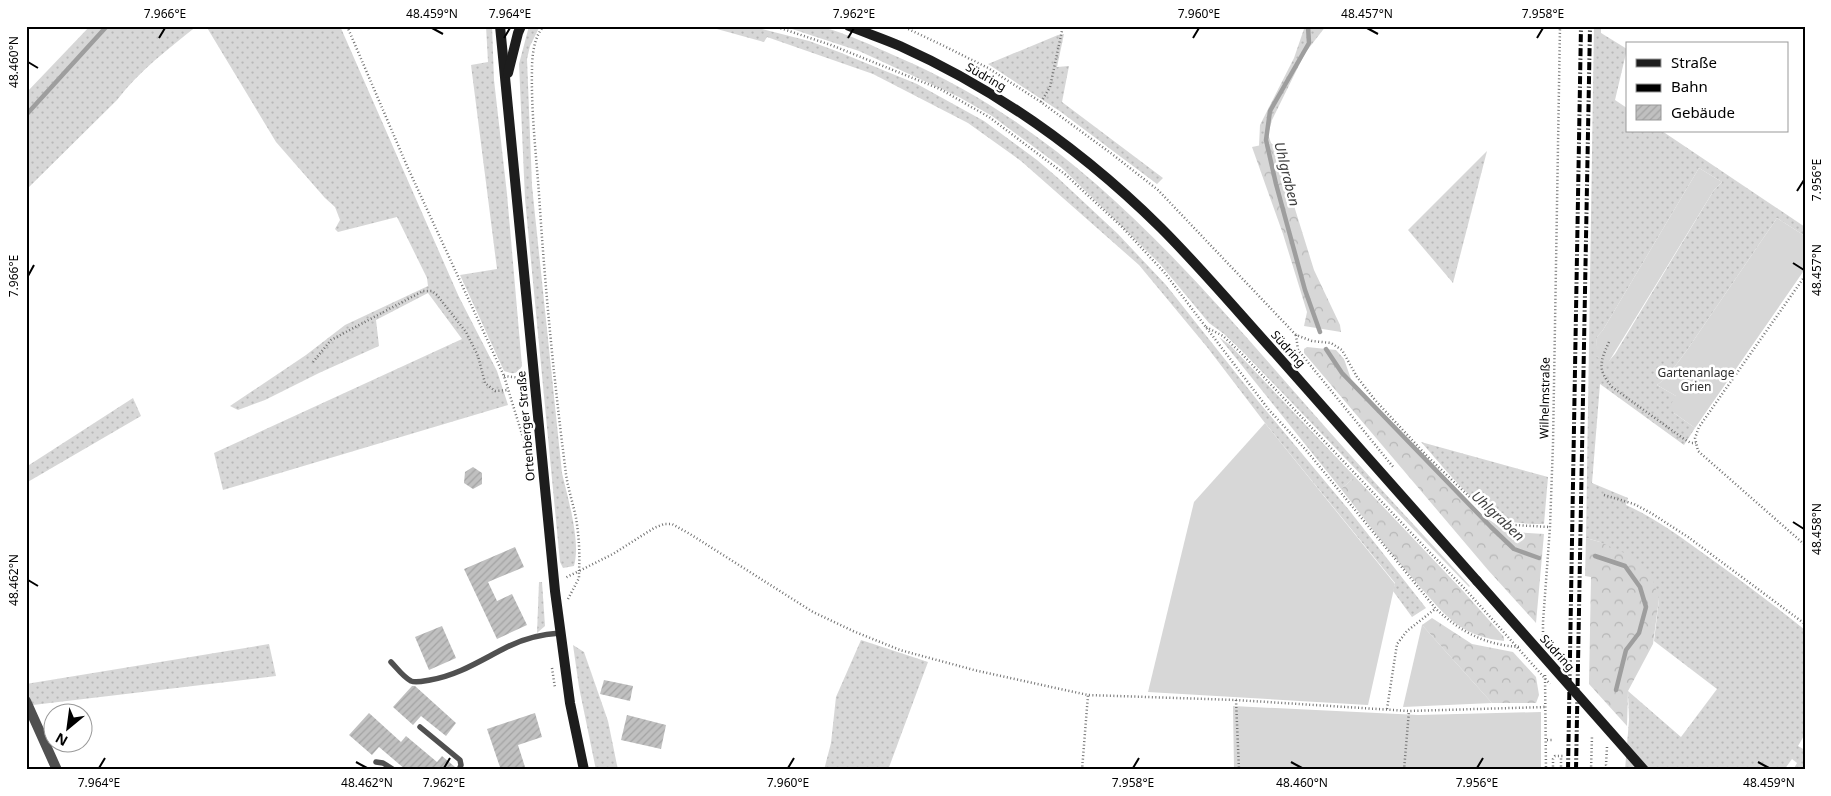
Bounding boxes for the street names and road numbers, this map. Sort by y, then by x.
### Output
street label: Südring [963,58,1010,95]
street label: Südring [1267,327,1309,371]
street label: Wilhelmstraße [1535,357,1554,439]
street label: Ortenberger Straße [512,370,539,482]
street label: Südring [1536,631,1578,675]

